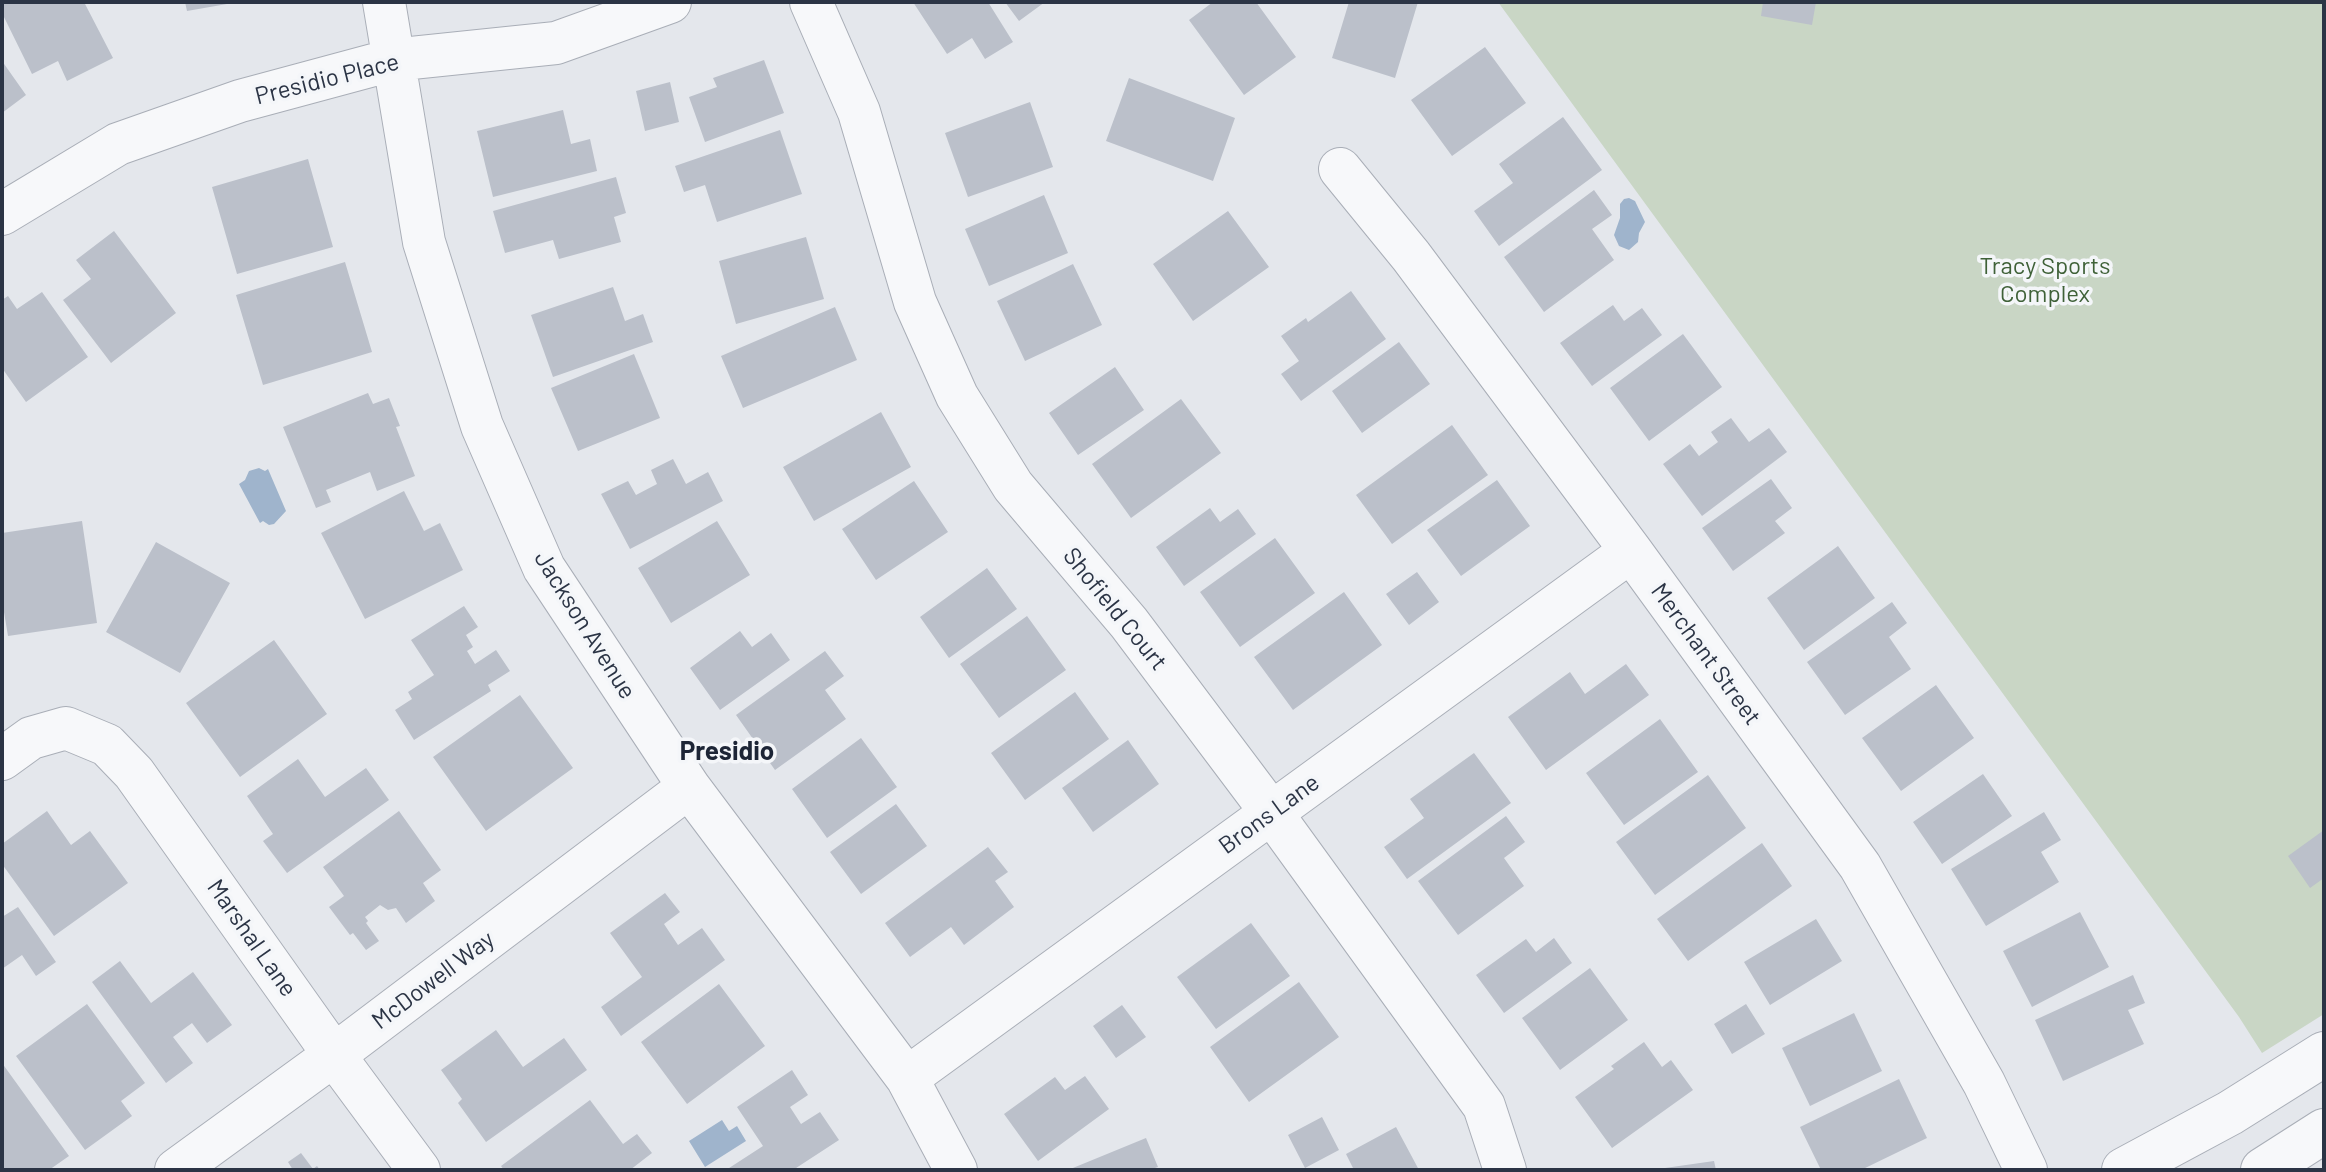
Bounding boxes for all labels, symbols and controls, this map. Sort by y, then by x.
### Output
street label: Presidio Place [252,47,402,111]
park label: Tracy Sports Complex [1979,252,2111,308]
street label: Shofield Court [1057,542,1173,676]
street label: Jackson Avenue [528,546,642,704]
street label: Merchant Street [1645,577,1767,731]
district label: Presidio [680,735,774,767]
street label: Brons Lane [1213,768,1325,860]
street label: Marshal Lane [201,874,303,1002]
street label: McDowell Way [366,925,500,1035]

